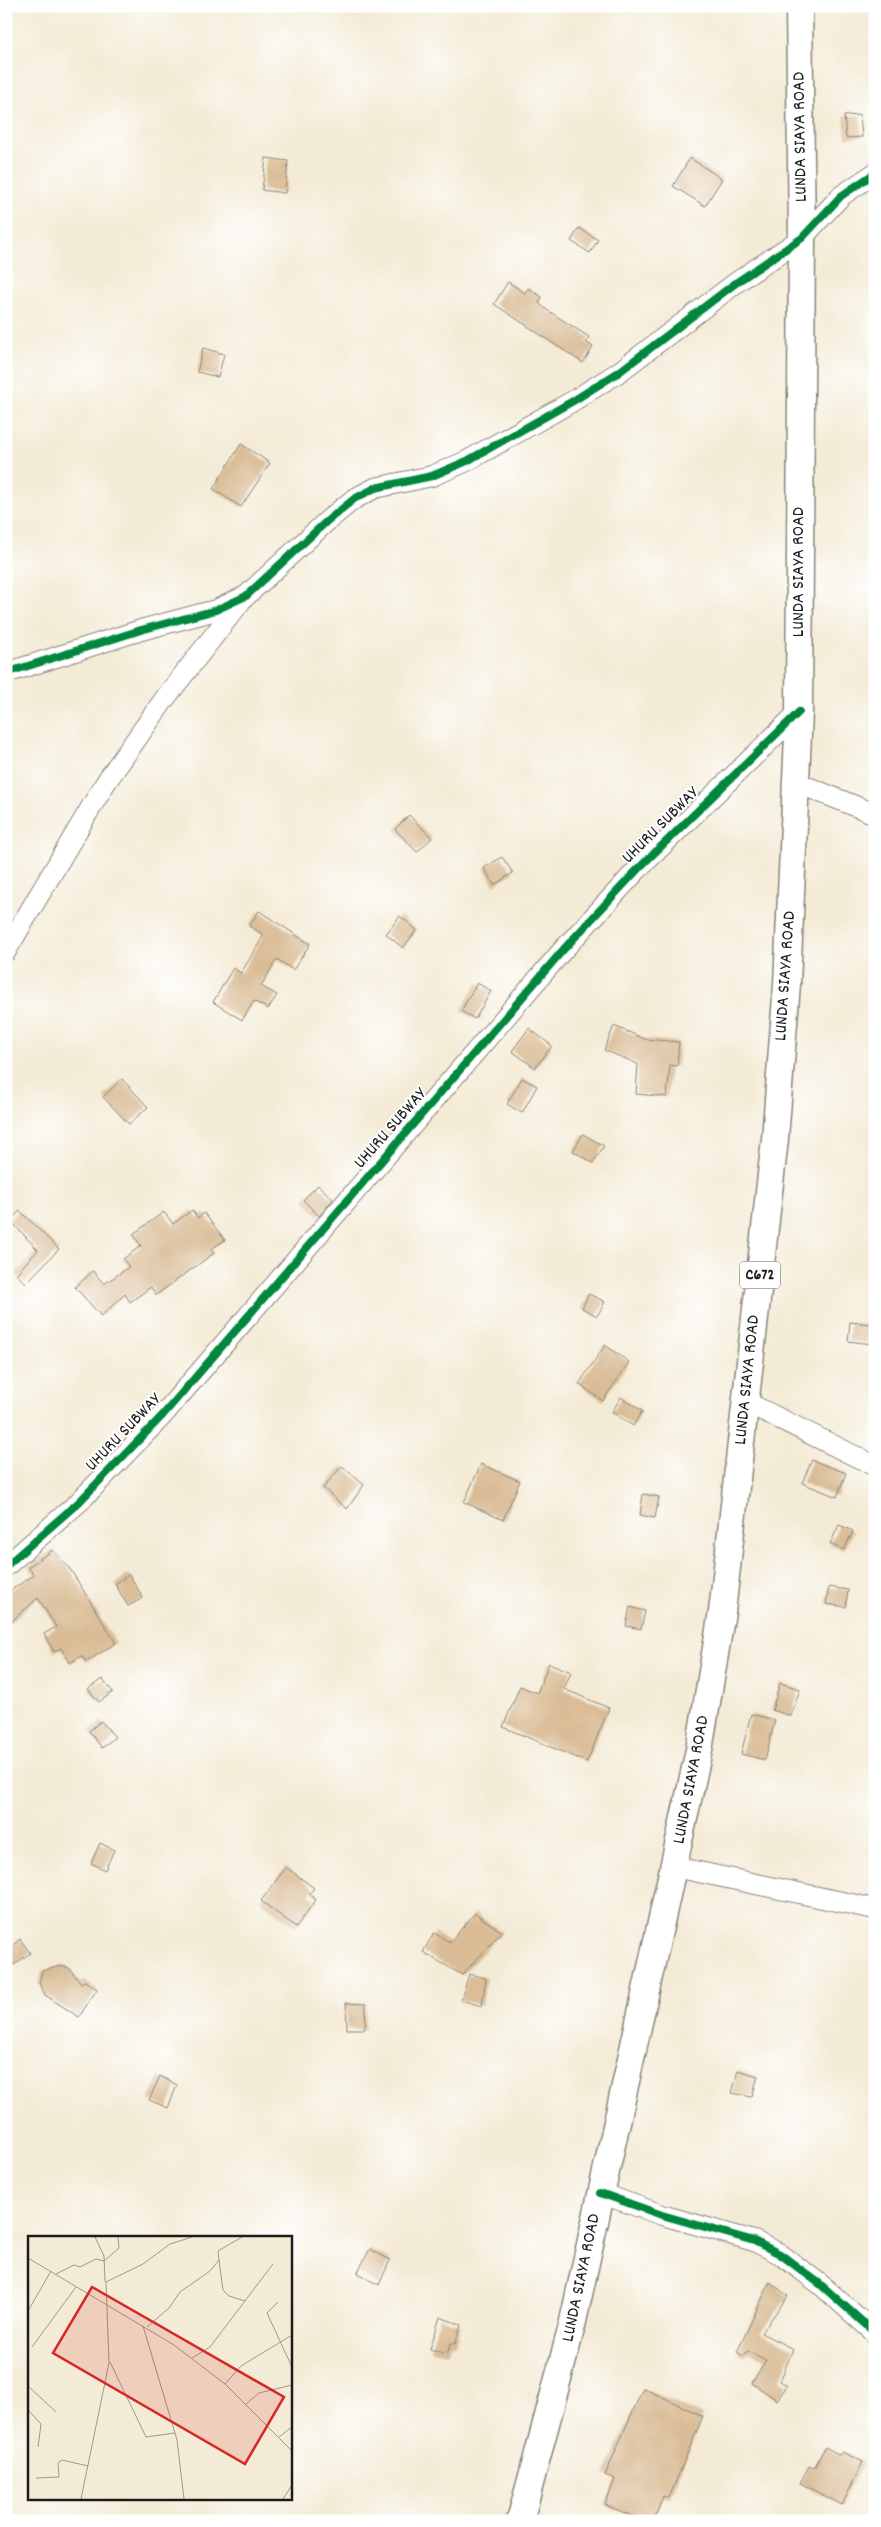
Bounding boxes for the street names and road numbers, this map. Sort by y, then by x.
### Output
street label: LUNDA SIAYA ROAD [787,72,815,202]
street label: LUNDA SIAYA ROAD [787,507,812,637]
street label: UHURU SUBWAY [617,781,706,870]
street label: LUNDA SIAYA ROAD [769,910,803,1042]
street label: UHURU SUBWAY [349,1082,434,1175]
road number: C672 [740,1262,780,1288]
street label: LUNDA SIAYA ROAD [729,1314,767,1446]
street label: UHURU SUBWAY [80,1387,169,1478]
street label: LUNDA SIAYA ROAD [667,1714,717,1846]
street label: LUNDA SIAYA ROAD [556,2212,608,2344]

